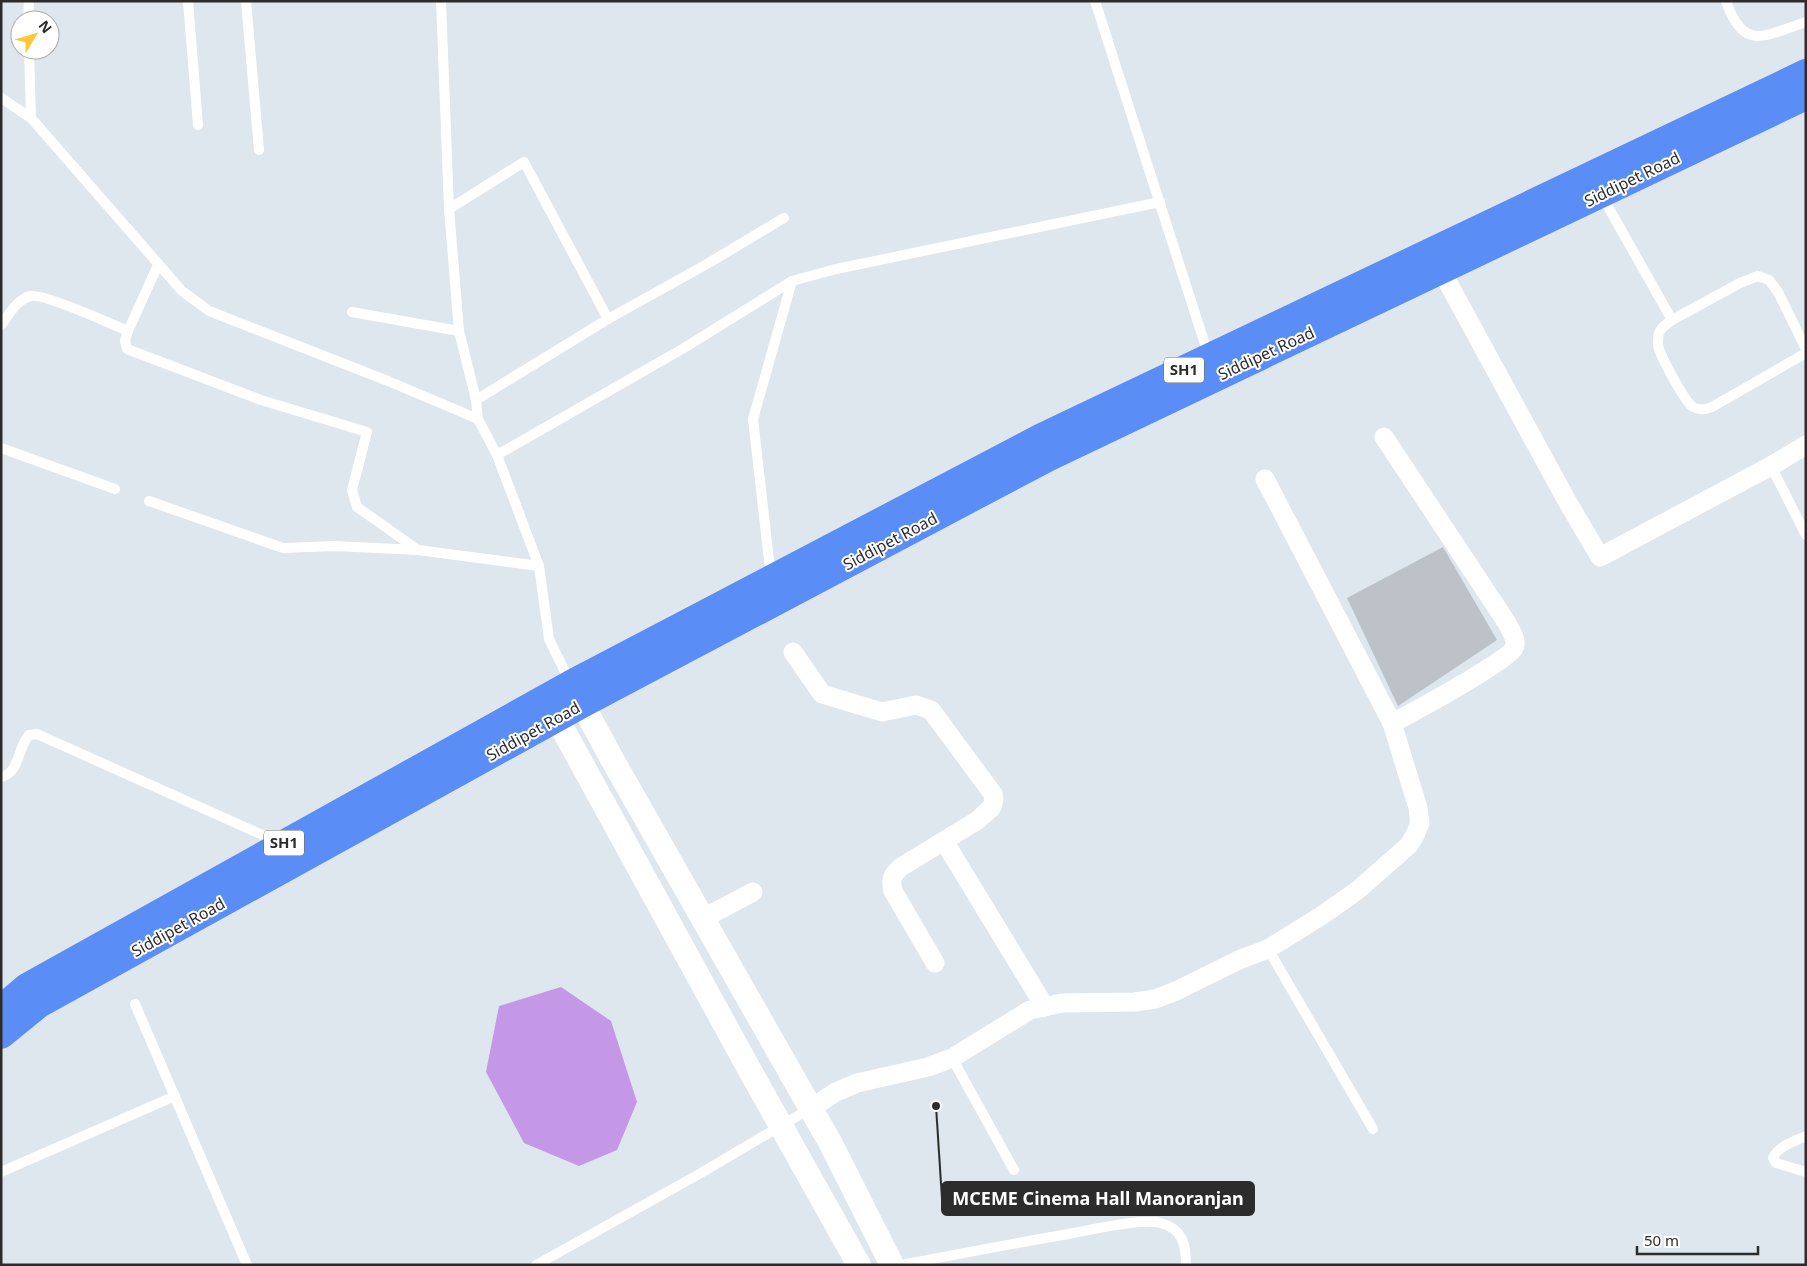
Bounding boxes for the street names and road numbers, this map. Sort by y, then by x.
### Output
street label: Siddipet Road [1580,146,1684,212]
street label: Siddipet Road [1214,321,1318,385]
road number: SH1 [1164,358,1204,382]
street label: Siddipet Road [839,507,941,575]
street label: Siddipet Road [482,696,584,766]
road number: SH1 [264,830,304,856]
street label: Siddipet Road [127,892,229,962]

